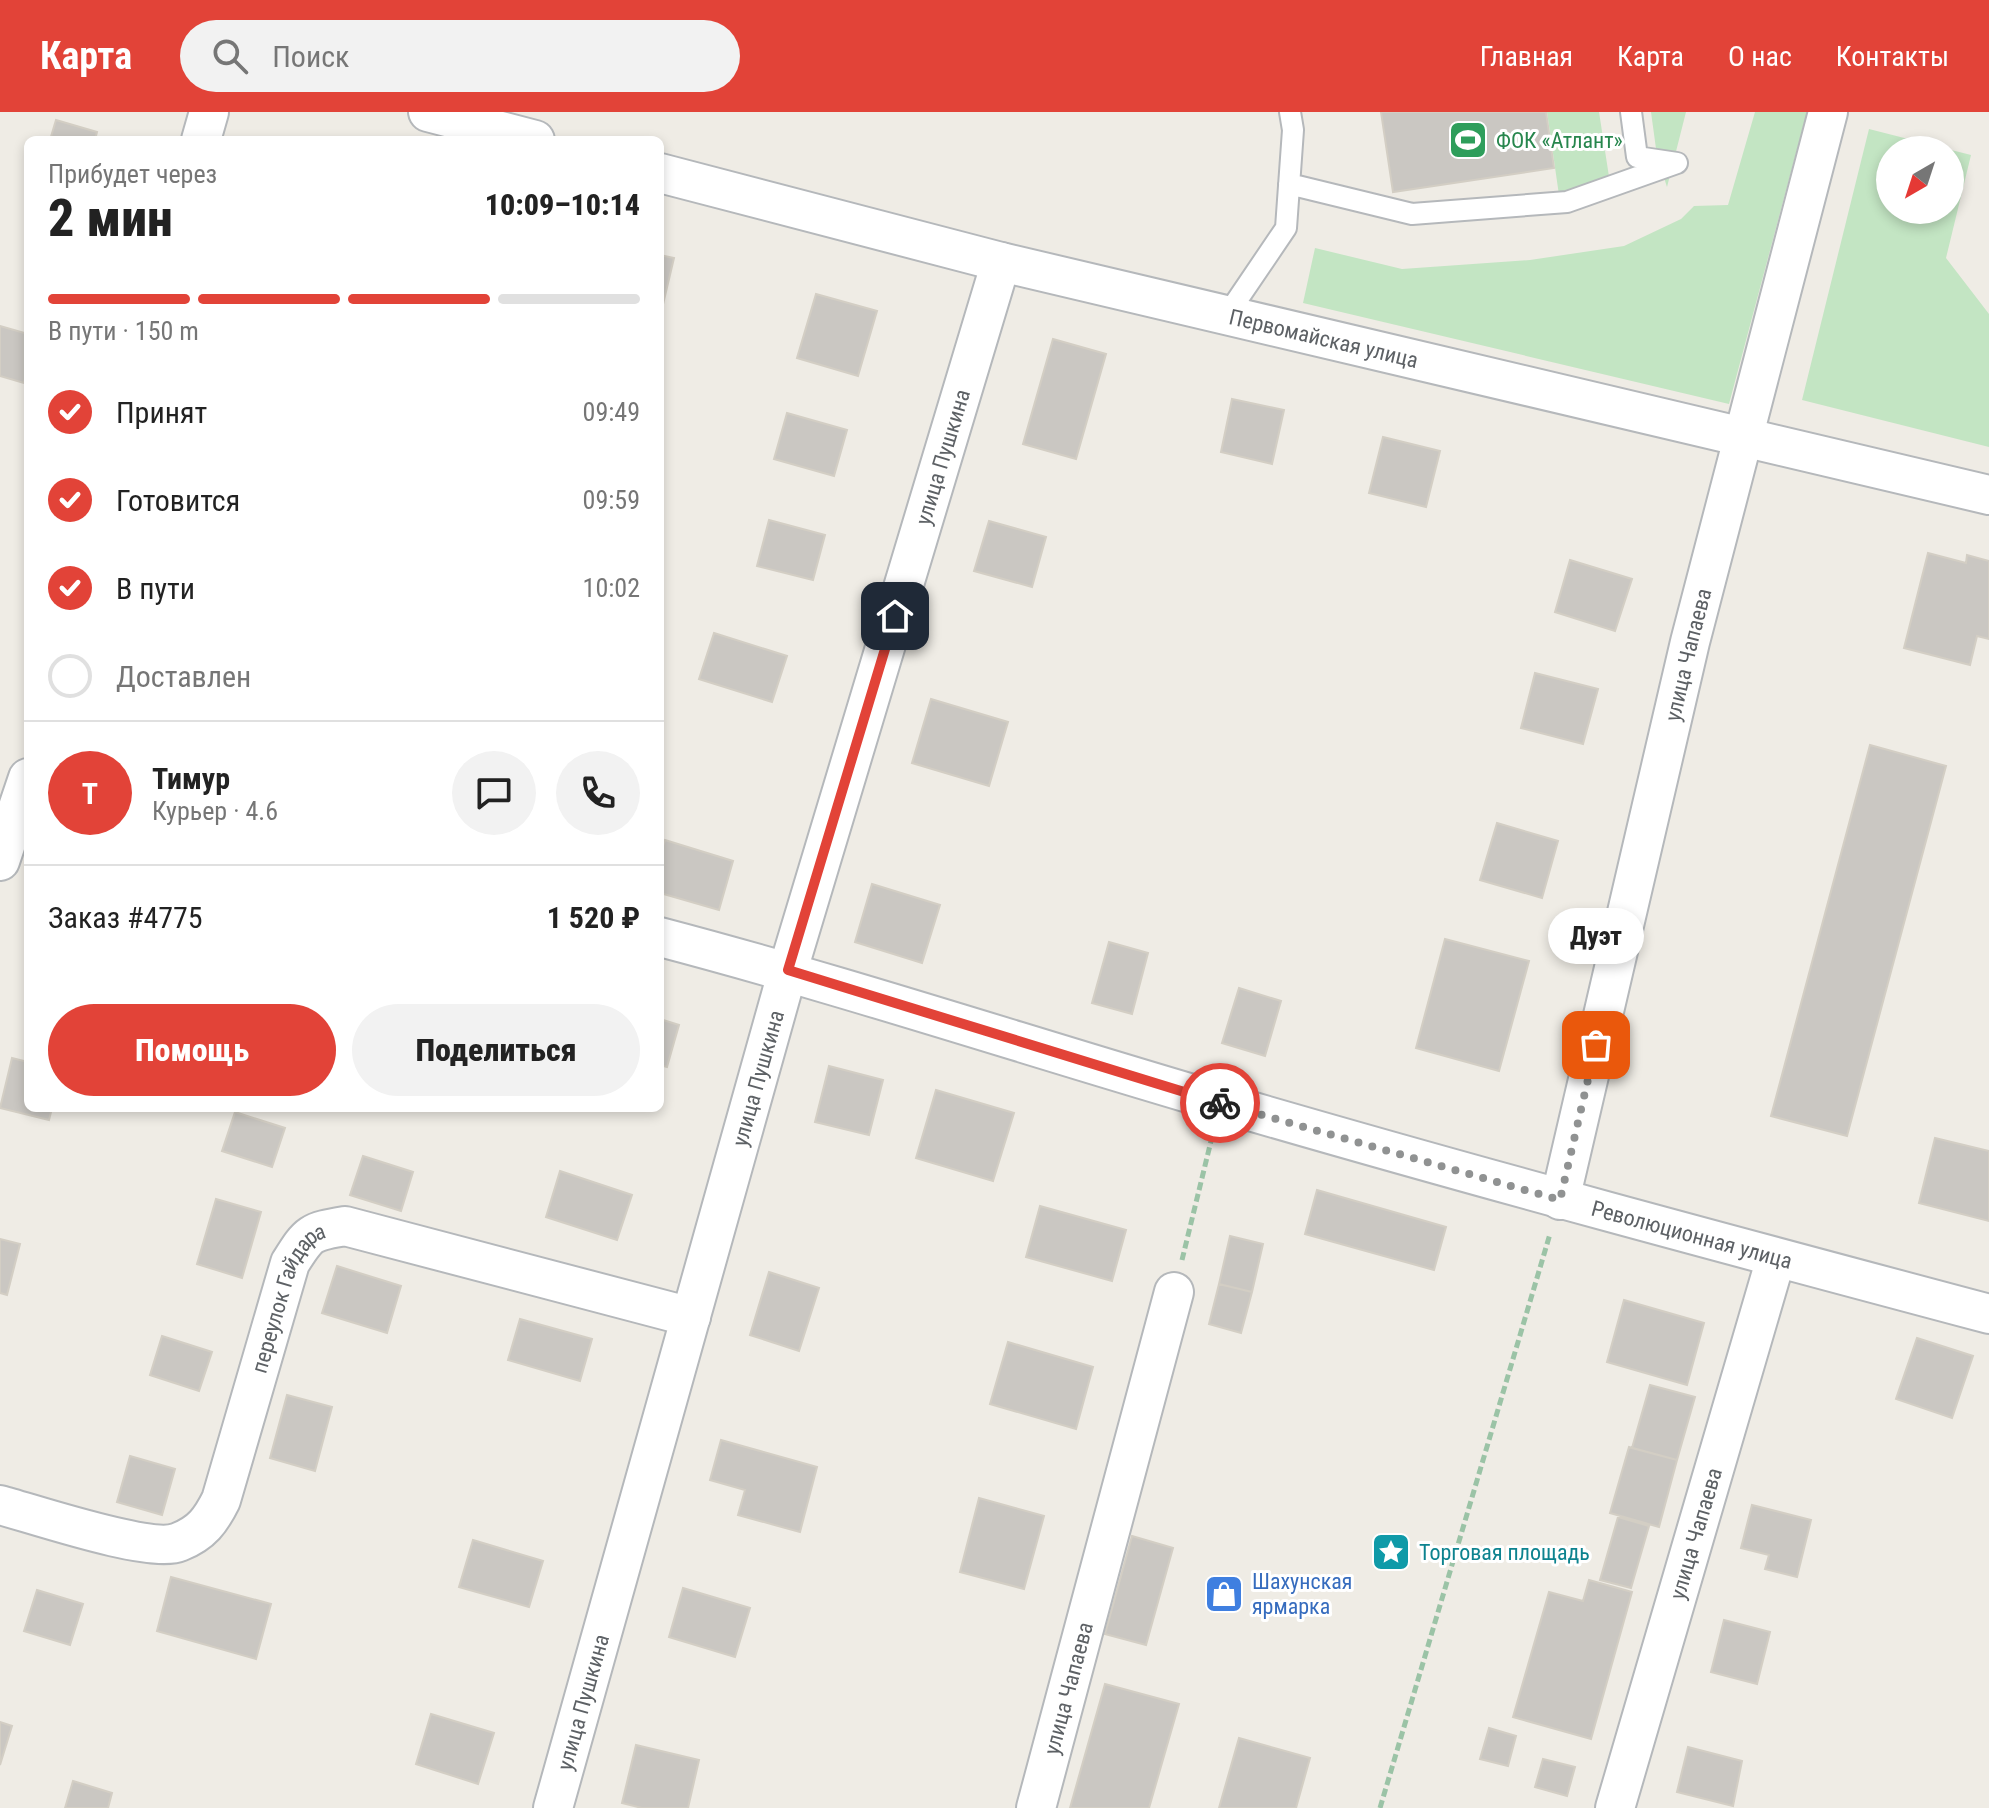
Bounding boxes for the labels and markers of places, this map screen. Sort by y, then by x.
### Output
sports icon: ФОК «Атлант» [1447,119,1489,161]
place label: ФОК «Атлант» [1496,128,1623,153]
pin [861,582,929,650]
callout: Дуэт [1548,909,1644,965]
pin [1562,1011,1630,1079]
place icon: Торговая площадь [1370,1531,1412,1573]
place label: Торговая площадь [1419,1540,1590,1565]
place label: Шахунская ярмарка [1252,1569,1352,1619]
shop icon: Шахунская ярмарка [1203,1573,1245,1615]

